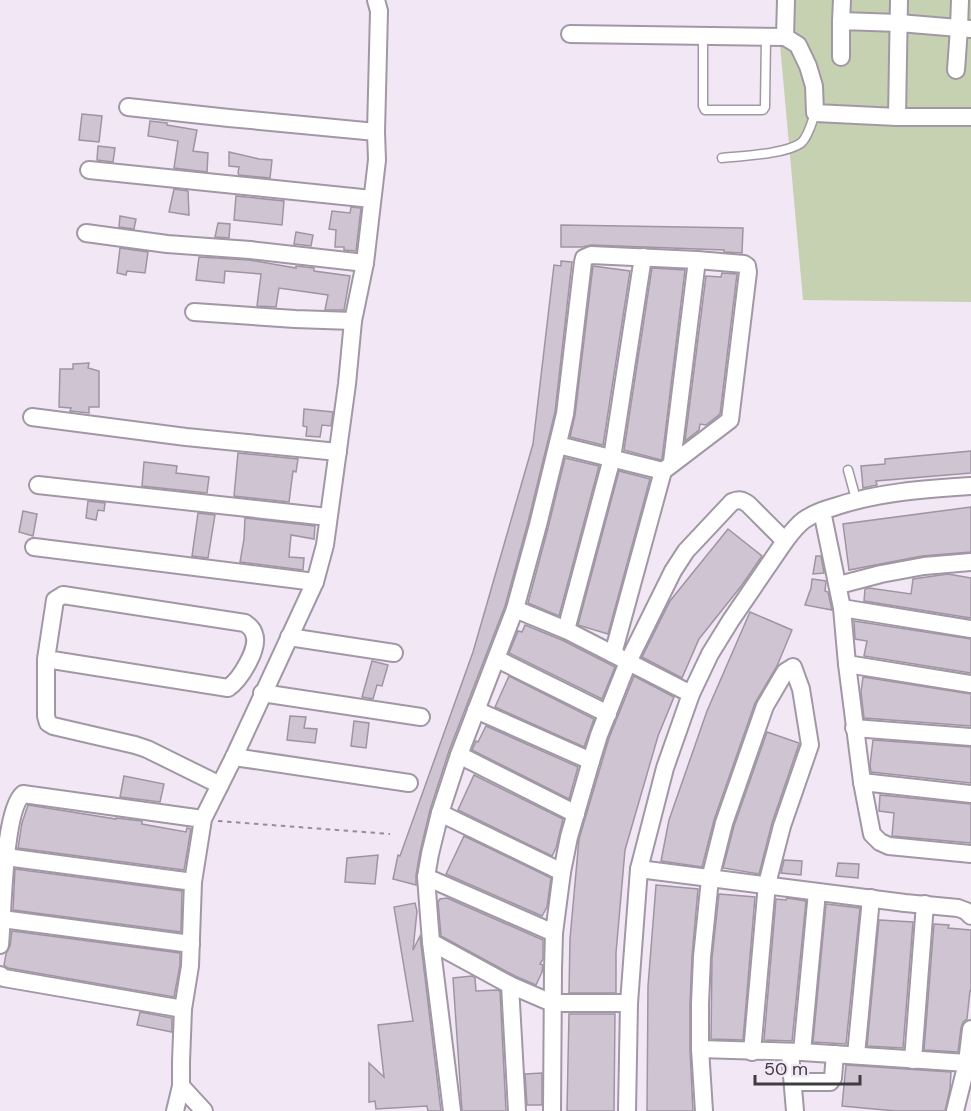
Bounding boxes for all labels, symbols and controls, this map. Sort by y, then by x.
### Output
scale bar [755,1048,860,1086]
text: 50 m [764,1057,808,1081]

